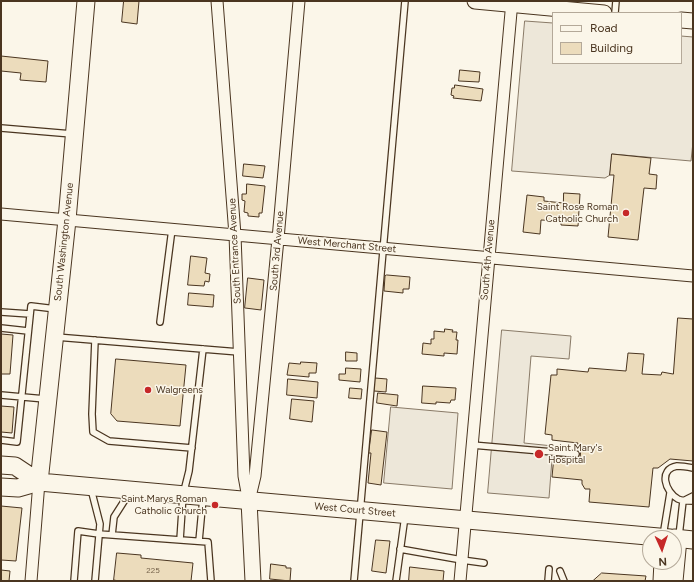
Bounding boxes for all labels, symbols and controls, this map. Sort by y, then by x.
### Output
legend [552,12,682,64]
text: Road [590,21,618,35]
text: Building [590,41,633,55]
street label: South Washington Avenue [52,182,76,302]
street label: South Entrance Avenue [226,198,244,304]
place label: Saint Rose Roman Catholic Church [537,201,618,224]
marker: Saint Rose Roman Catholic Church [621,208,631,218]
street label: South 3rd Avenue [268,210,286,292]
street label: South 4th Avenue [478,219,498,301]
street label: West Merchant Street [297,235,397,255]
place label: Walgreens [156,384,203,396]
marker: Walgreens [143,385,153,395]
place label: Saint Mary's Hospital [548,442,602,466]
marker: Saint Mary's Hospital [533,448,545,460]
place label: Saint Marys Roman Catholic Church [121,493,207,516]
marker: Saint Marys Roman Catholic Church [210,500,220,510]
street label: West Court Street [314,500,396,520]
north arrow [642,530,682,570]
text: N [658,555,667,568]
house number: 225 [146,566,160,576]

